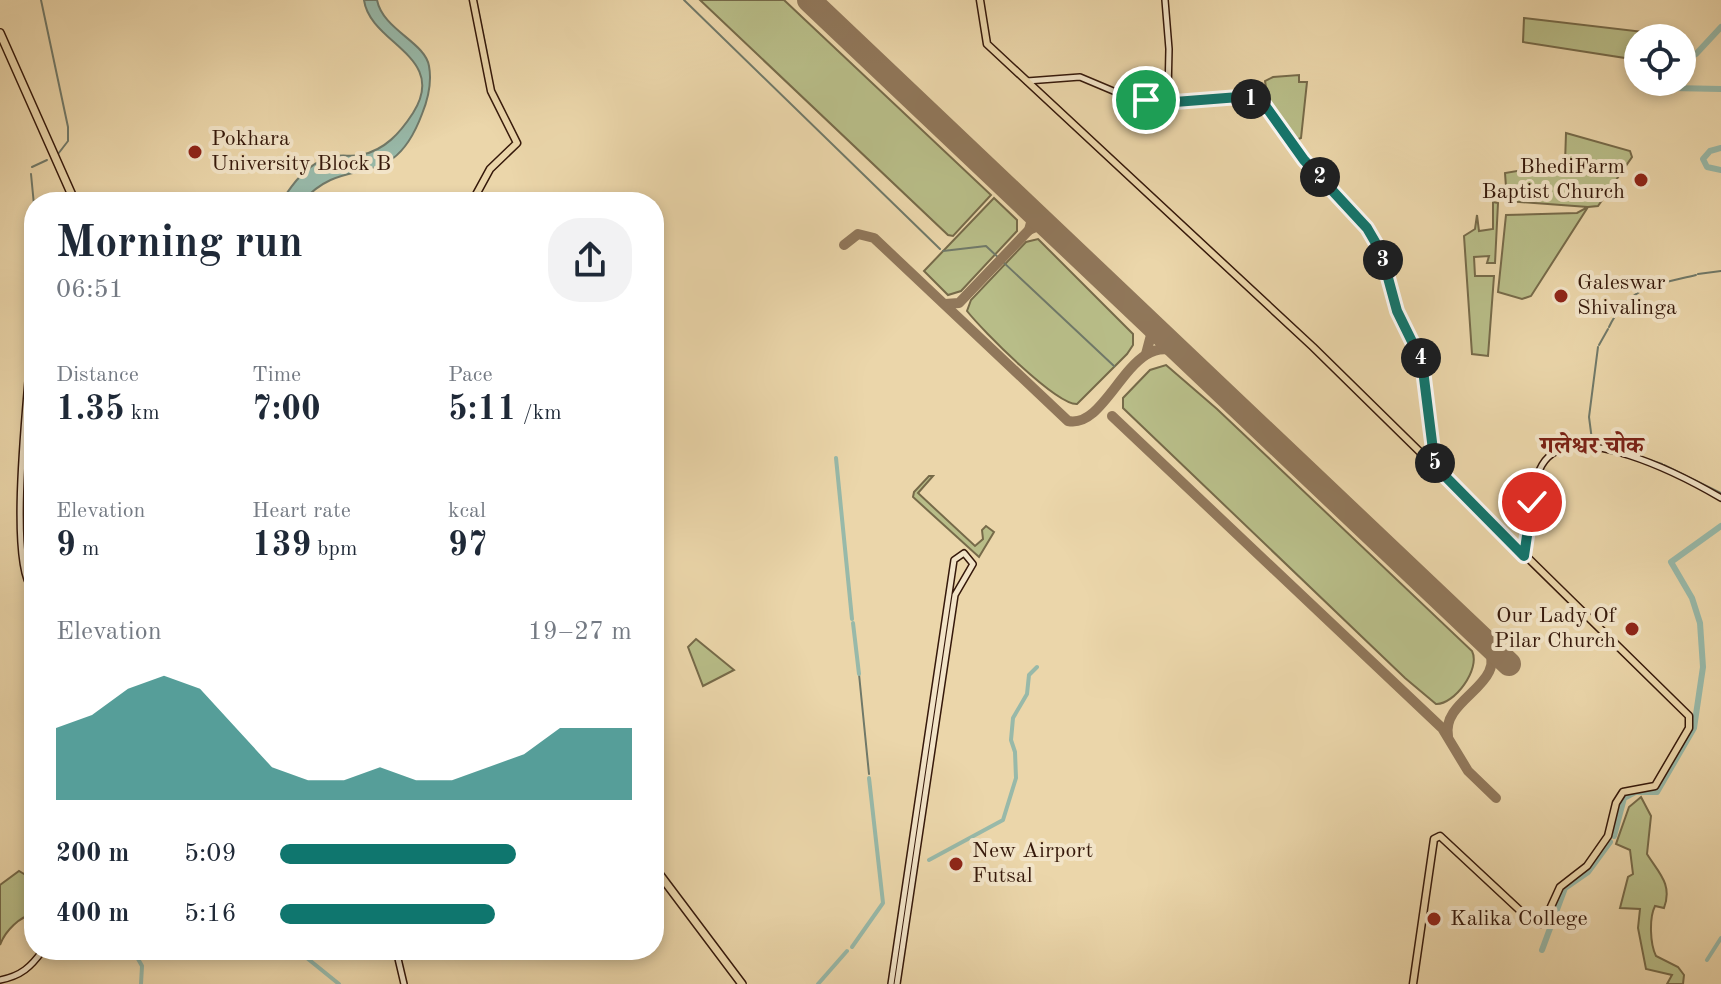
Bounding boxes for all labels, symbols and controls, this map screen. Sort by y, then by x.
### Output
map controls [1624,24,1696,96]
button: locate [1624,24,1696,96]
pin [1112,66,1180,134]
icon: arrive [1124,78,1168,122]
pin: 1 [1231,79,1271,119]
text: 1 [1245,88,1257,110]
place label: Pokhara University Block B [211,128,391,175]
marker: Pokhara University Block B [186,143,204,161]
place label: BhediFarm Baptist Church [1481,156,1625,203]
pin: 2 [1300,157,1340,197]
text: 2 [1314,166,1326,188]
marker: BhediFarm Baptist Church [1632,171,1650,189]
button: share [548,218,632,302]
text: Morning run [56,222,303,266]
pin: 3 [1363,240,1403,280]
text: 3 [1377,249,1389,271]
place label: Galeswar Shivalinga [1577,272,1677,319]
text: 06:51 [56,277,124,303]
marker: Galeswar Shivalinga [1552,287,1570,305]
pin: 4 [1401,338,1441,378]
text: 4 [1415,347,1427,369]
text: Distance [56,364,139,386]
text: Time [252,364,301,386]
text: Pace [448,364,493,386]
text: 1.35 [56,393,125,427]
text: 7:00 [252,393,321,427]
text: 5:11 [448,393,517,427]
text: km [125,402,160,424]
text: /km [517,402,562,424]
district label: गलेश्वर चोक [1538,431,1646,459]
pin: 5 [1415,443,1455,483]
text: 5 [1429,452,1441,474]
pin [1498,468,1566,536]
icon: check [1510,480,1554,524]
text: Elevation [56,500,146,522]
text: Heart rate [252,500,351,522]
text: kcal [448,500,486,522]
text: 9 [56,529,76,563]
text: 139 [252,529,311,563]
text: 97 [448,529,487,563]
text: m [76,538,99,560]
text: bpm [311,538,357,560]
place label: Our Lady Of Pilar Church [1494,605,1617,652]
text: Elevation [56,619,162,645]
text: 19–27 m [528,619,632,645]
marker: Our Lady Of Pilar Church [1623,620,1641,638]
place label: New Airport Futsal [972,840,1093,887]
text: 200 m [56,841,129,867]
text: 5:09 [184,841,237,867]
marker: New Airport Futsal [947,855,965,873]
text: 400 m [56,901,129,927]
text: 5:16 [184,901,237,927]
place label: Kalika College [1450,908,1588,930]
marker: Kalika College [1425,910,1443,928]

